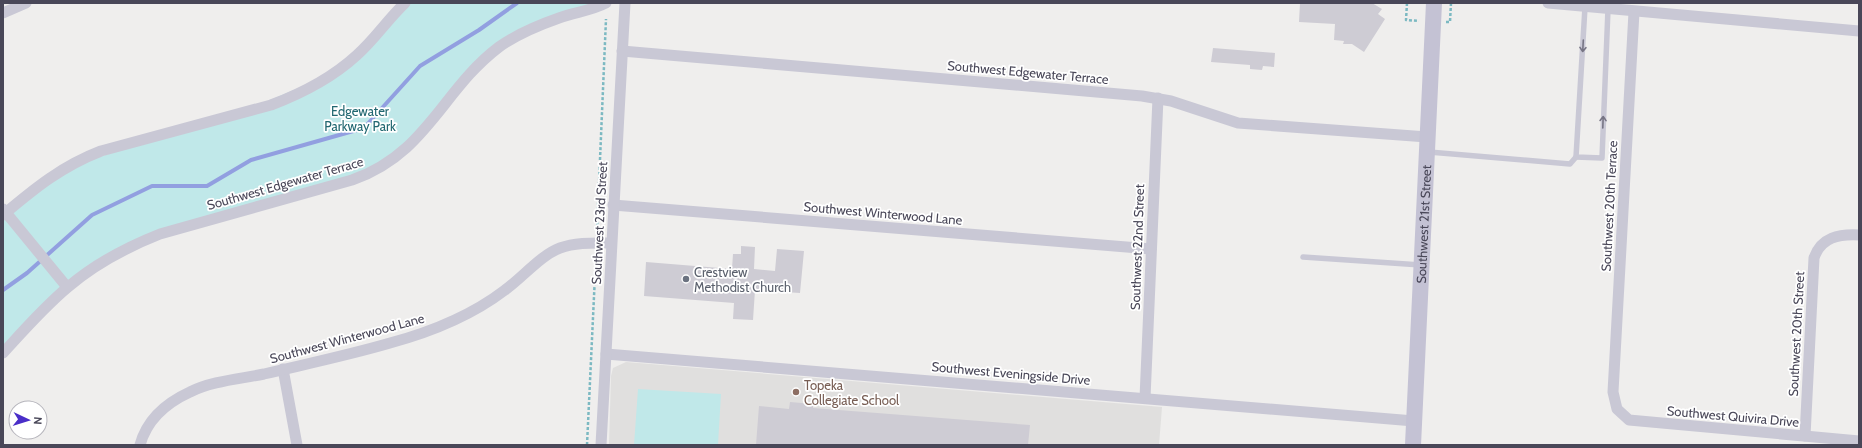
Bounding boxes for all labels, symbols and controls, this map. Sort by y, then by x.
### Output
one-way arrow [1579,39,1586,52]
street label: Southwest Edgewater Terrace [947,57,1110,87]
park label: Edgewater Parkway Park [324,103,396,134]
one-way arrow [1599,116,1607,129]
street label: Southwest 20th Terrace [1598,140,1620,272]
street label: Southwest Edgewater Terrace [205,153,365,213]
street label: Southwest 23rd Street [588,161,610,285]
street label: Southwest 21st Street [1413,164,1434,284]
street label: Southwest 22nd Street [1127,183,1147,310]
street label: Southwest Winterwood Lane [803,198,963,228]
place label: Crestview Methodist Church [694,264,791,295]
street label: Southwest 20th Street [1785,270,1807,397]
marker: Crestview Methodist Church [681,274,691,284]
street label: Southwest Winterwood Lane [268,310,426,366]
street label: Southwest Eveningside Drive [931,358,1091,388]
place label: Topeka Collegiate School [804,377,899,408]
marker: Topeka Collegiate School [791,387,801,397]
north arrow [8,400,48,440]
street label: Southwest Quivira Drive [1666,402,1800,430]
text: N [31,416,45,425]

